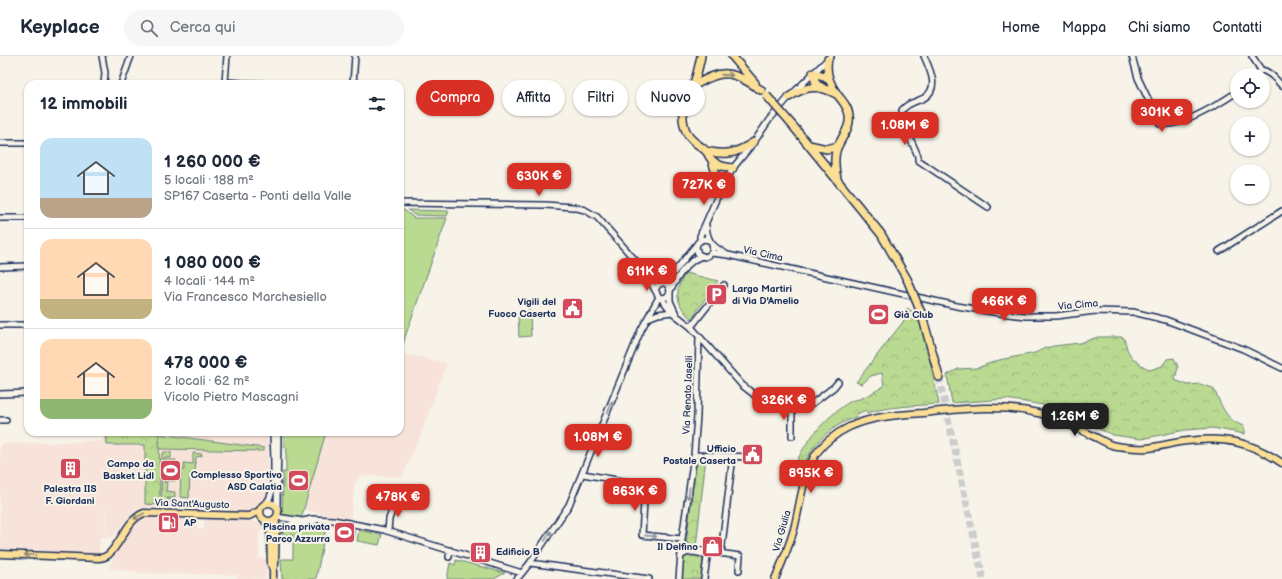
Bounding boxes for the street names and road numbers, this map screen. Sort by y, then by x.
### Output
street label: Via Cima [742,244,784,264]
street label: Via Cima [1057,297,1099,313]
street label: Via Renato Iaselli [681,355,695,435]
street label: Via Sant'Augusto [154,497,230,511]
street label: Via Giulia [770,509,794,553]

